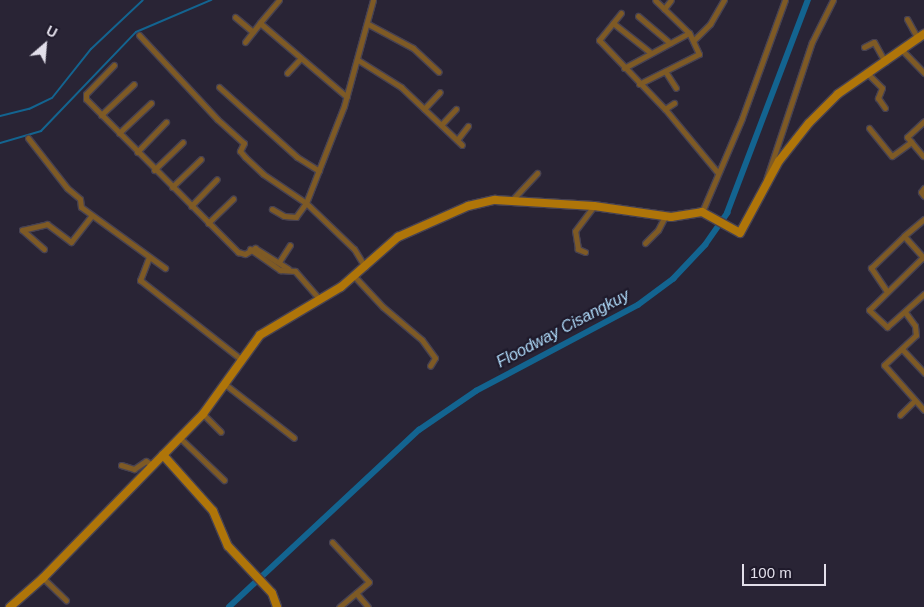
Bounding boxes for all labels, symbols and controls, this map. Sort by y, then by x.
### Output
north arrow [20,20,70,70]
text: U [44,22,60,41]
water label: Floodway Cisangkuy [493,286,633,372]
scale bar [744,554,828,586]
text: 100 m [750,564,792,581]

